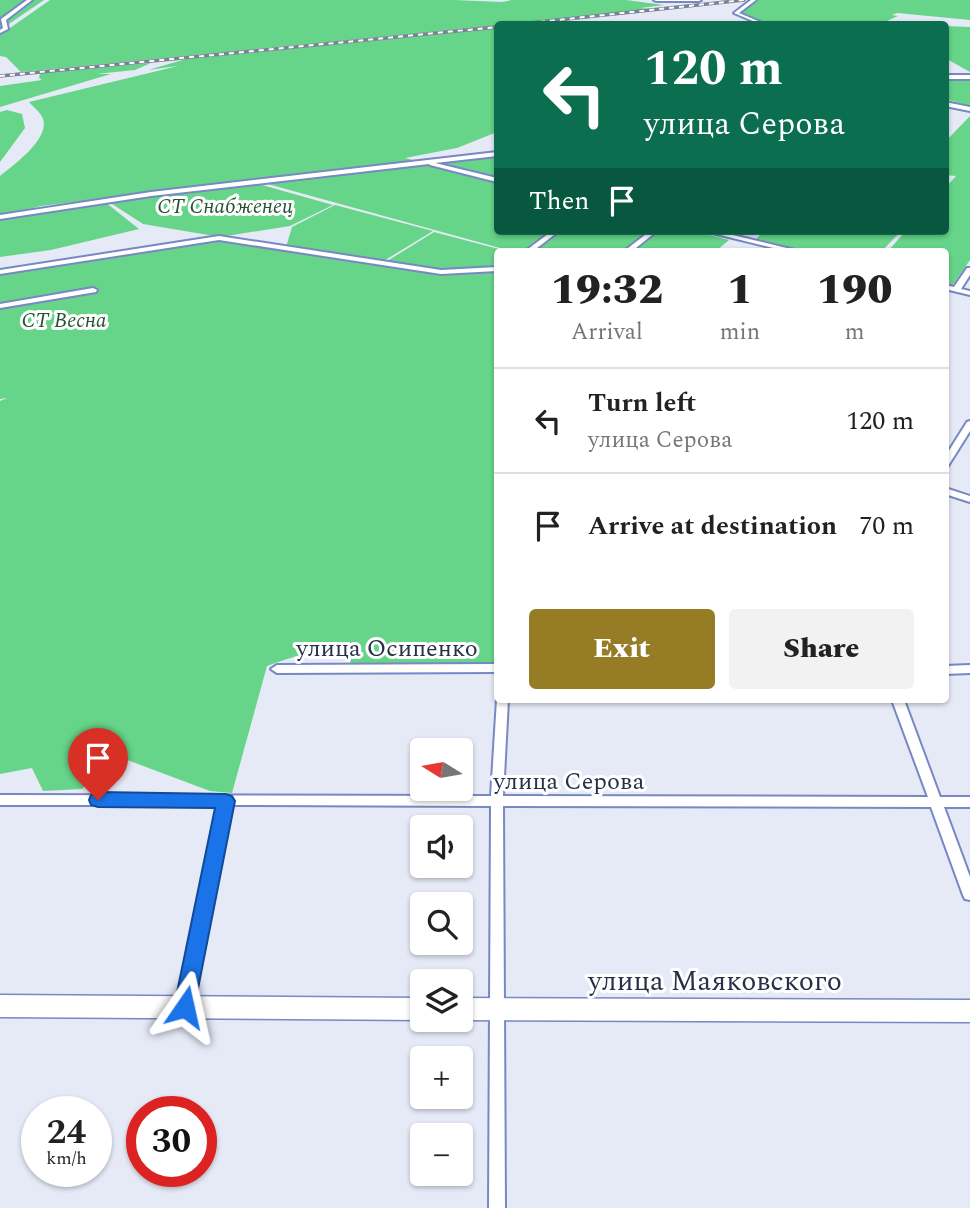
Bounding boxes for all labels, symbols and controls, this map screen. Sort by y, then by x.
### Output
text: 120 m [644,32,783,107]
icon: left [529,49,620,140]
text: улица Серова [644,100,845,149]
text: Then [529,181,589,221]
icon: arrive [603,182,641,220]
park label: СТ Снабженец [157,191,293,223]
text: 19:32 [551,259,663,322]
text: 1 [727,259,753,322]
text: 190 [817,259,892,322]
park label: СТ Весна [22,305,107,337]
text: Arrival [571,315,643,350]
text: min [720,315,760,350]
text: m [845,315,864,350]
text: Turn left [588,383,696,423]
text: 120 m [846,401,914,441]
icon: left [529,402,567,440]
text: улица Серова [588,423,733,458]
text: Arrive at destination [588,506,837,546]
text: 70 m [859,506,914,546]
icon: arrive [529,507,567,545]
button: Exit [529,609,715,689]
button: Share [729,609,914,689]
street label: улица Осипенко [295,631,478,667]
pin [68,728,128,800]
north arrow [410,738,472,802]
map controls [410,738,473,1186]
icon: arrive [79,739,117,777]
street label: улица Серова [493,764,645,800]
button: sound [410,815,473,878]
button: search [410,892,473,955]
street label: улица Маяковского [587,960,842,1003]
button: layers [410,969,473,1032]
position arrow [148,970,222,1044]
button: + [410,1046,473,1109]
speed limit sign: 30 [126,1096,217,1187]
text: 24 [47,1106,86,1159]
button: − [410,1123,473,1186]
text: km/h [46,1145,87,1172]

